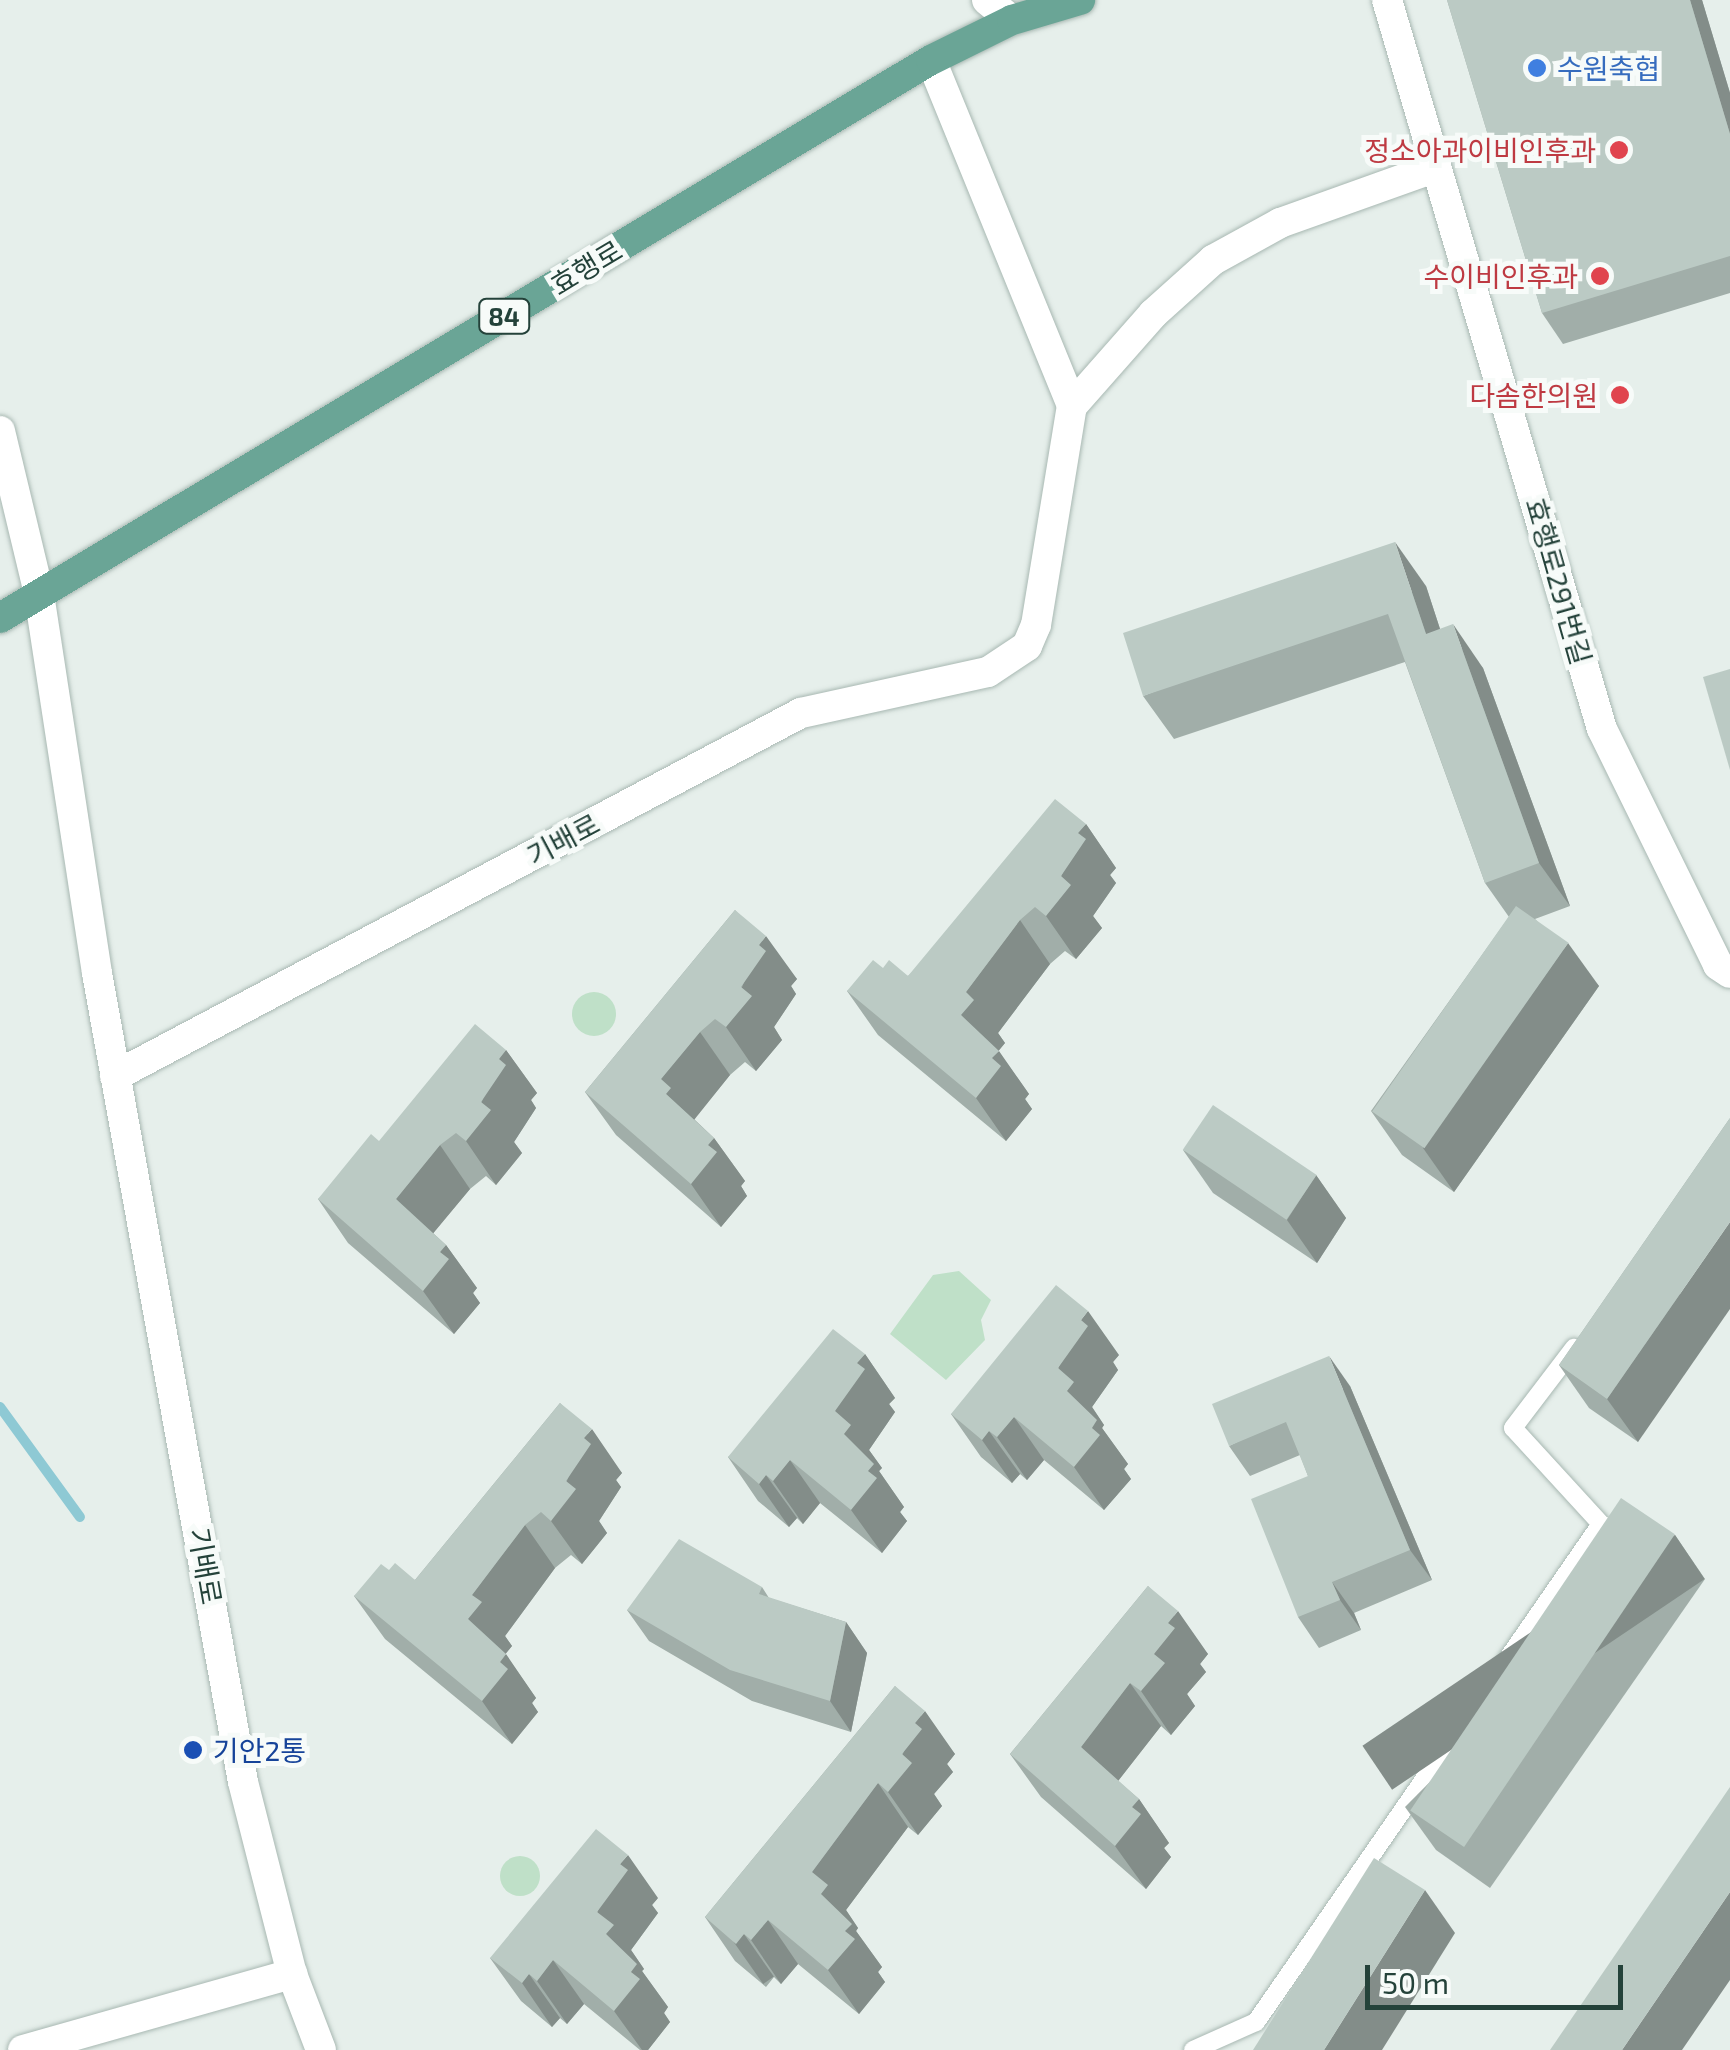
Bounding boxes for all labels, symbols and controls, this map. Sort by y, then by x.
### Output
place label: 수원축협 [1557,51,1660,85]
marker: 수원축협 [1526,57,1548,79]
place label: 정소아과이비인후과 [1364,133,1596,167]
marker: 정소아과이비인후과 [1606,137,1632,163]
street label: 효행로 [544,233,628,301]
place label: 수이비인후과 [1423,259,1578,293]
marker: 수이비인후과 [1587,263,1613,289]
road number: 84 [476,296,532,336]
place label: 다솜한의원 [1469,378,1598,412]
marker: 다솜한의원 [1607,382,1633,408]
street label: 효행로291번길 [1519,494,1599,668]
street label: 기배로 [521,806,605,872]
street label: 기배로 [183,1525,229,1607]
place label: 기안2통 [213,1733,306,1767]
marker: 기안2통 [182,1739,204,1761]
scale bar [1370,1945,1628,2007]
text: 50 m [1382,1964,1449,2000]

